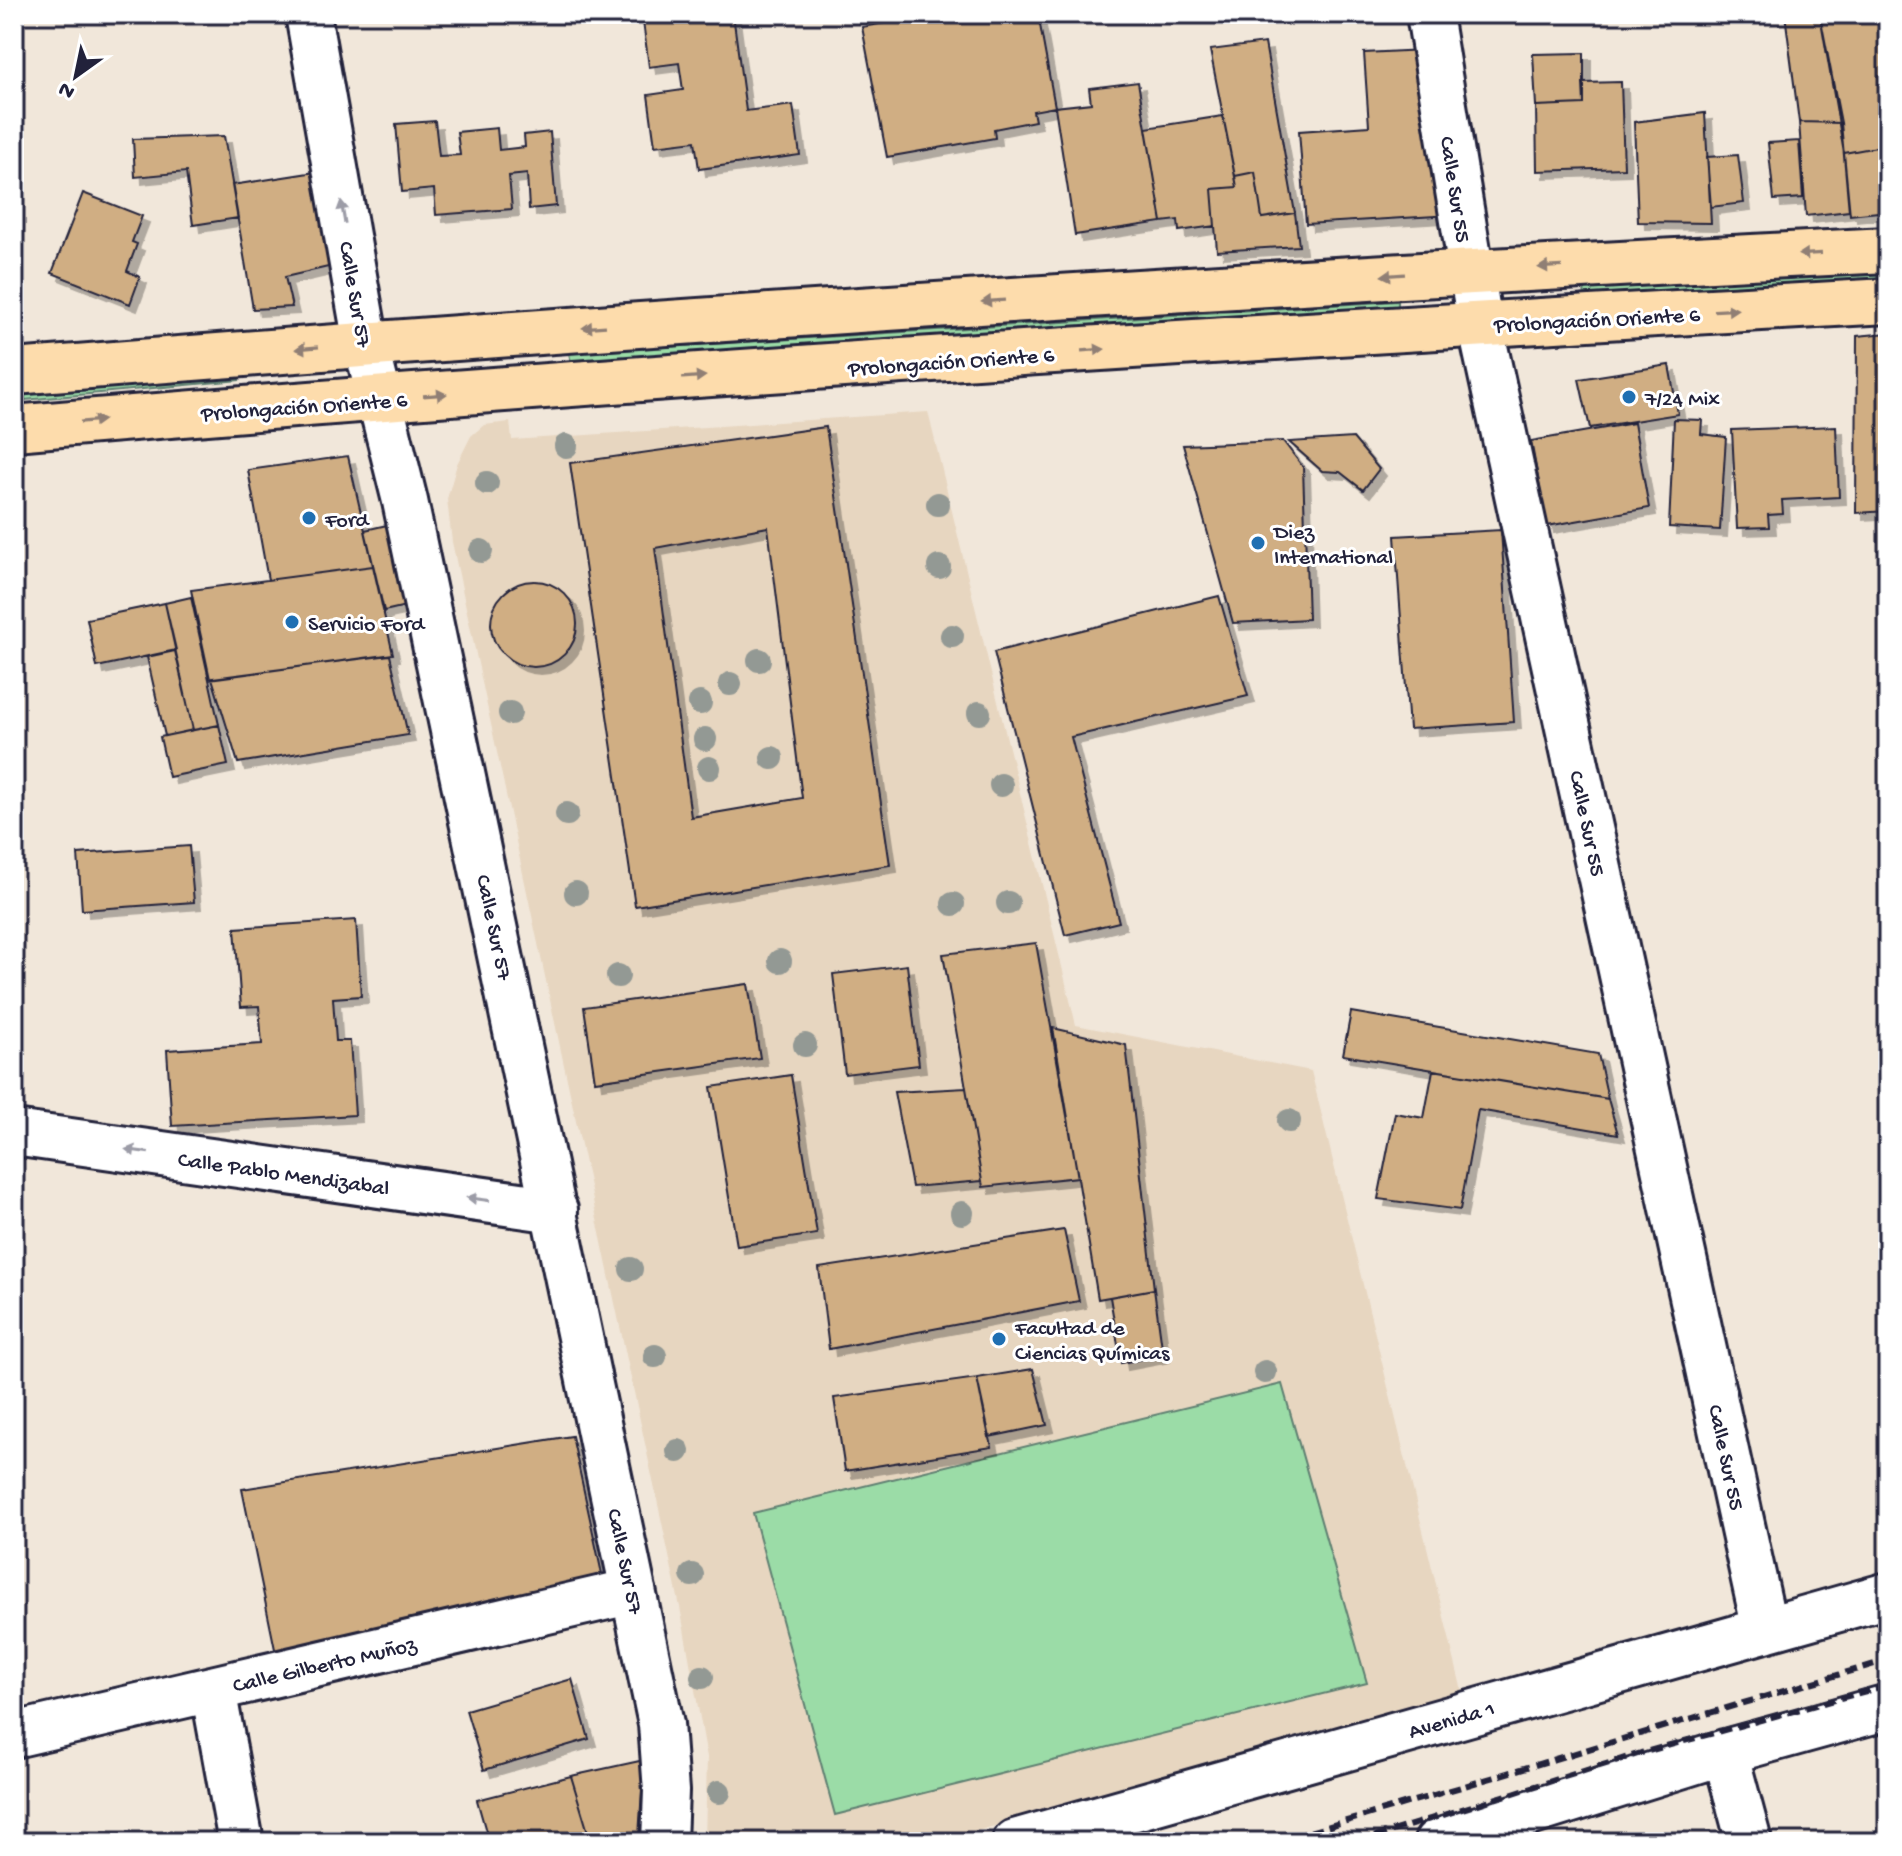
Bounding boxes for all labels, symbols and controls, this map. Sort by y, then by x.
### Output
north arrow [36,36,116,116]
text: N [54,75,80,104]
street label: Calle Sur 55 [1432,135,1474,245]
one-way arrow [336,199,348,224]
street label: Calle Sur 57 [331,240,375,350]
one-way arrow [1797,247,1822,260]
one-way arrow [1537,260,1562,273]
one-way arrow [1379,269,1405,282]
one-way arrow [980,295,1005,308]
one-way arrow [1714,303,1739,316]
street label: Prolongación Oriente 6 [1492,304,1702,340]
one-way arrow [581,321,606,334]
one-way arrow [294,342,319,355]
one-way arrow [1081,343,1106,356]
street label: Prolongación Oriente 6 [846,344,1056,384]
one-way arrow [682,370,707,383]
one-way arrow [423,388,448,401]
marker: 7/24 Mix [1620,388,1638,406]
place label: 7/24 Mix [1644,388,1720,414]
street label: Prolongación Oriente 6 [199,389,409,429]
one-way arrow [80,415,105,428]
marker: Ford [300,509,318,527]
place label: Ford [324,509,370,535]
place label: Diez International [1272,521,1393,572]
marker: Diez International [1249,534,1267,552]
marker: Servicio Ford [283,613,301,631]
place label: Servicio Ford [308,613,426,639]
street label: Calle Sur 55 [1561,769,1609,879]
street label: Calle Sur 57 [468,873,516,983]
one-way arrow [124,1144,149,1157]
street label: Calle Pablo Mendizabal [176,1148,391,1204]
one-way arrow [465,1192,490,1205]
place label: Facultad de Ciencias Químicas [1014,1317,1170,1368]
marker: Facultad de Ciencias Químicas [990,1330,1008,1348]
street label: Calle Sur 55 [1700,1403,1748,1513]
street label: Calle Sur 57 [599,1507,647,1617]
street label: Calle Gilberto Muñoz [231,1633,420,1701]
street label: Avenida 1 [1406,1697,1498,1747]

